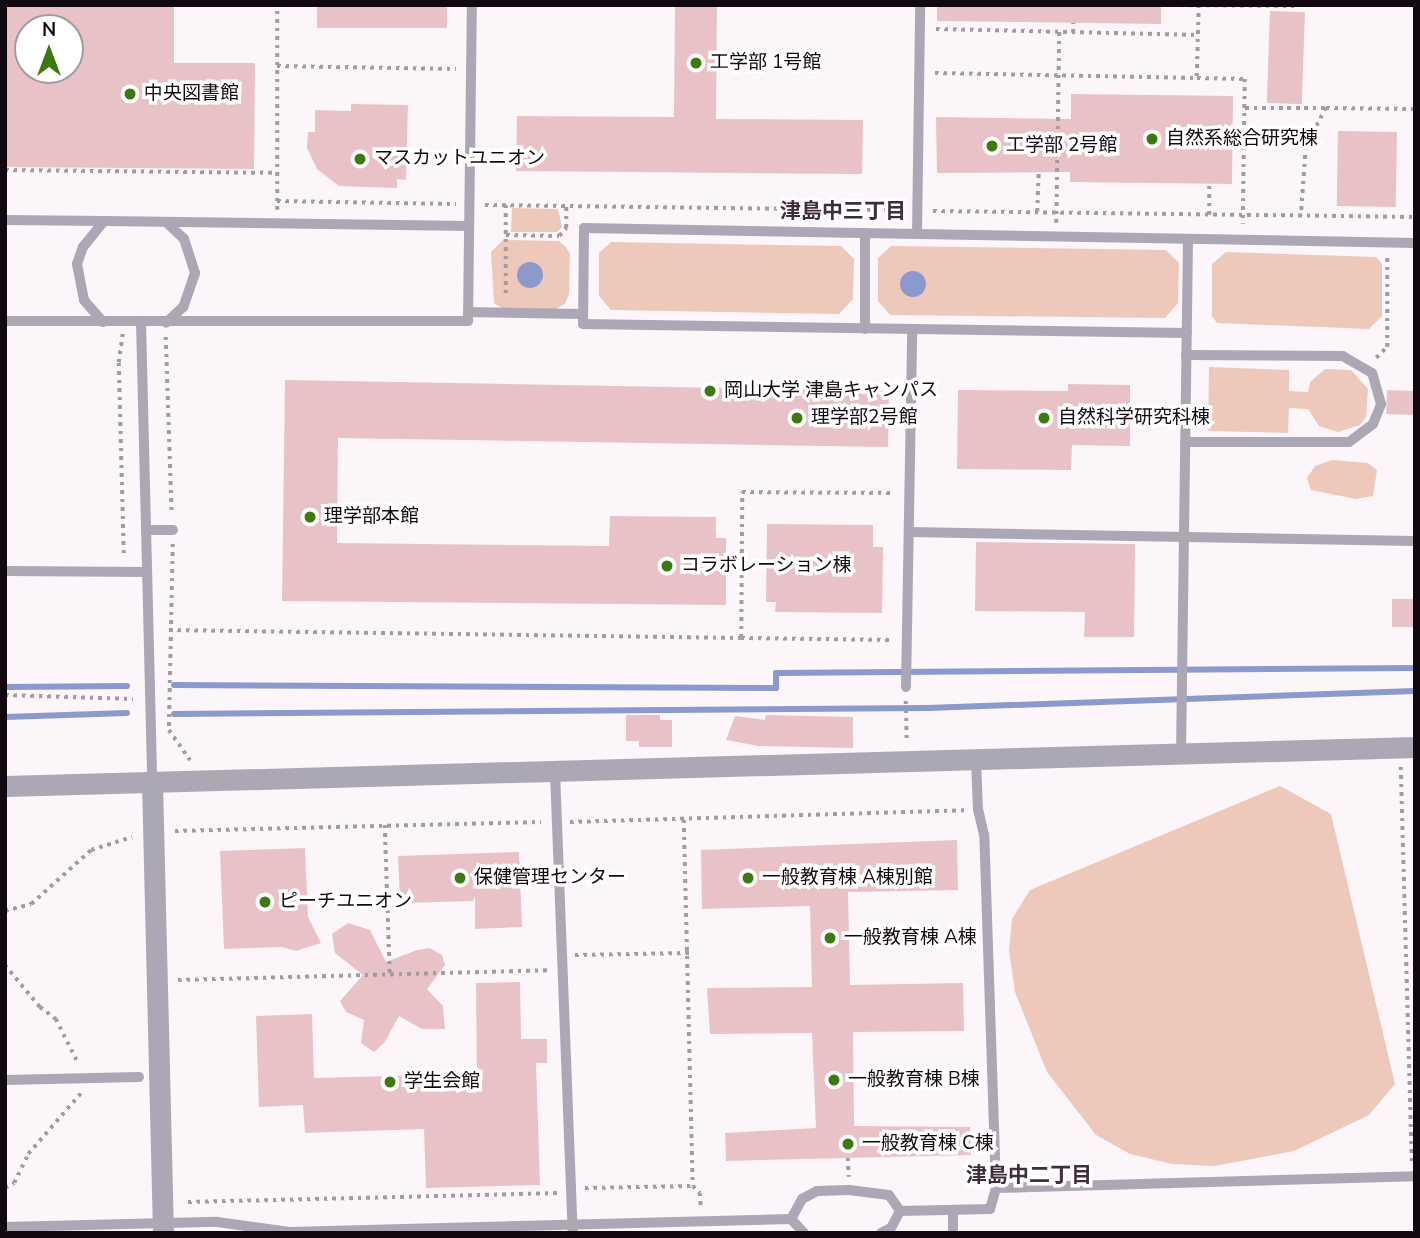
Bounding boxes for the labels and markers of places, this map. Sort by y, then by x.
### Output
place label: 工学部 1号館 [710,52,821,74]
marker: 工学部 1号館 [688,55,704,71]
place label: 中央図書館 [144,83,239,105]
marker: 中央図書館 [122,86,138,102]
place label: 自然系総合研究棟 [1166,128,1318,150]
marker: 自然系総合研究棟 [1144,131,1160,147]
place label: 工学部 2号館 [1006,135,1117,157]
marker: 工学部 2号館 [984,138,1000,154]
place label: マスカットユニオン [374,148,545,170]
marker: マスカットユニオン [352,151,368,167]
place label: 岡山大学 津島キャンパス [724,380,938,402]
marker: 岡山大学 津島キャンパス [702,383,718,399]
place label: 理学部2号館 [811,407,917,429]
place label: 自然科学研究科棟 [1058,407,1210,429]
marker: 理学部2号館 [789,410,805,426]
marker: 自然科学研究科棟 [1036,410,1052,426]
place label: 理学部本館 [324,506,419,528]
marker: 理学部本館 [302,509,318,525]
place label: コラボレーション棟 [681,555,852,577]
marker: コラボレーション棟 [659,558,675,574]
place label: 保健管理センター [474,867,626,889]
place label: 一般教育棟 A棟別館 [762,867,933,889]
marker: 保健管理センター [452,870,468,886]
marker: 一般教育棟 A棟別館 [740,870,756,886]
place label: ピーチユニオン [279,891,412,913]
marker: ピーチユニオン [257,894,273,910]
place label: 一般教育棟 A棟 [844,927,977,949]
marker: 一般教育棟 A棟 [822,930,838,946]
place label: 一般教育棟 B棟 [848,1069,980,1091]
place label: 学生会館 [404,1071,480,1093]
marker: 一般教育棟 B棟 [826,1072,842,1088]
marker: 学生会館 [382,1074,398,1090]
place label: 一般教育棟 C棟 [862,1133,994,1155]
marker: 一般教育棟 C棟 [840,1136,856,1152]

